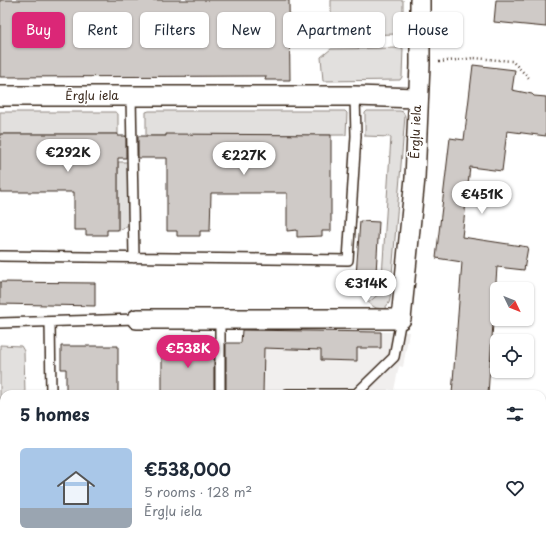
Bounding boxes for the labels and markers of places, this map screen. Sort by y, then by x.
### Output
pin: €292K [40,139,96,173]
pin: €227K [216,142,272,176]
pin: €451K [454,181,510,215]
pin: €314K [338,270,394,304]
pin: €538K [160,335,216,369]

